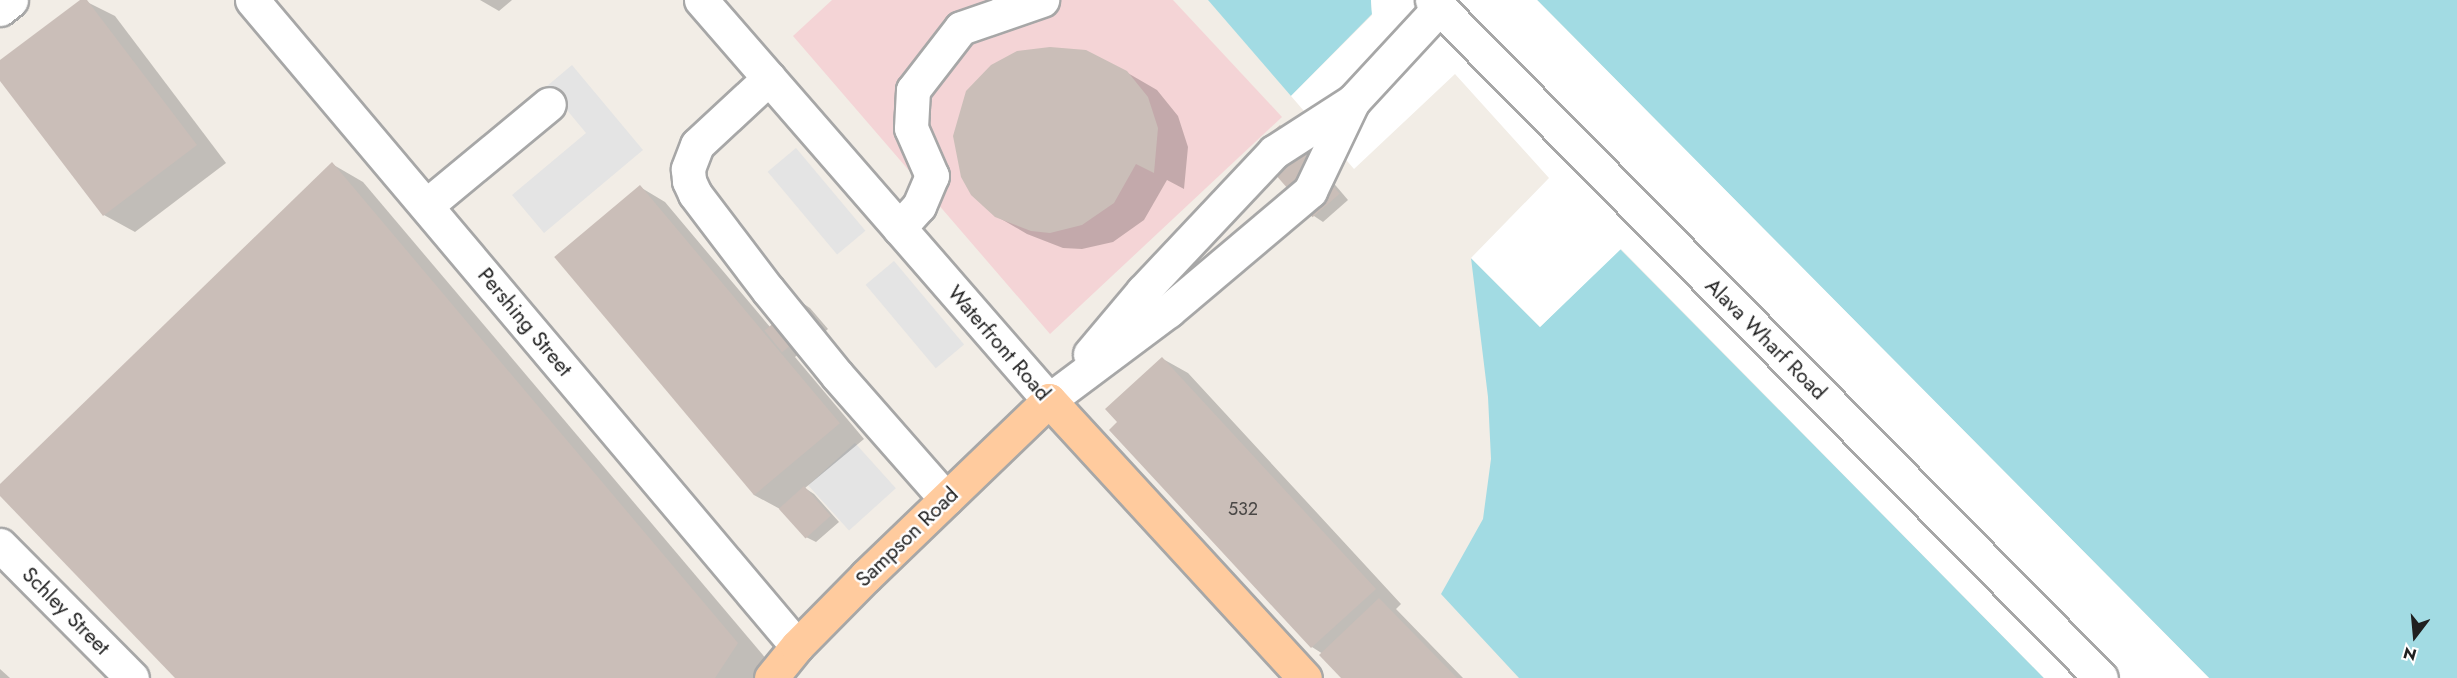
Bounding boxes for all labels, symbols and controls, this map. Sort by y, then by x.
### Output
street label: Pershing Street [473,263,577,381]
street label: Alava Wharf Road [1700,273,1832,405]
street label: Waterfront Road [942,280,1056,406]
street label: Sampson Road [851,482,963,592]
house number: 532 [1228,498,1258,520]
street label: Schley Street [17,562,115,660]
north arrow [2385,606,2445,666]
text: N [2401,641,2419,667]

